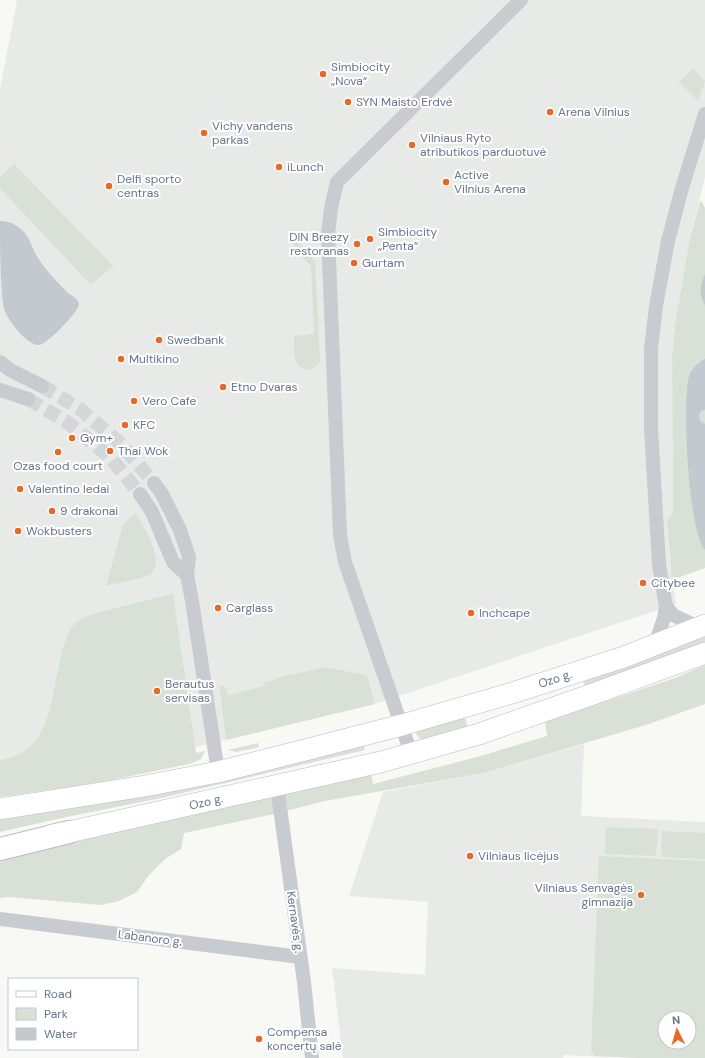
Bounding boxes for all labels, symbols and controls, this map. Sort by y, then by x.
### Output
place label: Simbiocity „Nova“ [331,59,390,89]
marker: Simbiocity „Nova“ [318,69,328,79]
place label: SYN Maisto Erdvė [356,94,453,110]
marker: SYN Maisto Erdvė [343,97,353,107]
place label: Arena Vilnius [558,104,630,120]
marker: Arena Vilnius [545,107,555,117]
place label: Vichy vandens parkas [212,118,293,148]
marker: Vichy vandens parkas [199,128,209,138]
place label: Vilniaus Ryto atributikos parduotuvė [420,130,546,160]
marker: Vilniaus Ryto atributikos parduotuvė [407,140,417,150]
place label: iLunch [287,159,324,175]
marker: iLunch [274,162,284,172]
place label: Active Vilnius Arena [454,167,526,197]
place label: Delfi sporto centras [117,171,181,201]
marker: Active Vilnius Arena [441,177,451,187]
marker: Delfi sporto centras [104,181,114,191]
place label: Simbiocity „Penta“ [378,224,437,254]
place label: DIN Breezy restoranas [289,229,349,259]
marker: Simbiocity „Penta“ [365,234,375,244]
marker: DIN Breezy restoranas [352,239,362,249]
place label: Gurtam [362,255,404,271]
marker: Gurtam [349,258,359,268]
place label: Swedbank [167,332,224,348]
marker: Swedbank [154,335,164,345]
place label: Multikino [129,351,179,367]
marker: Multikino [116,354,126,364]
place label: Etno Dvaras [231,379,297,395]
marker: Etno Dvaras [218,382,228,392]
place label: Vero Cafe [142,393,197,409]
marker: Vero Cafe [129,396,139,406]
place label: KFC [133,417,155,433]
marker: KFC [120,420,130,430]
place label: Gym+ [80,430,113,446]
marker: Gym+ [67,433,77,443]
place label: Thai Wok [118,443,168,459]
marker: Thai Wok [105,446,115,456]
marker: Ozas food court [53,447,63,457]
place label: Ozas food court [13,458,103,474]
place label: Valentino ledai [28,481,110,497]
marker: Valentino ledai [15,484,25,494]
place label: 9 drakonai [60,503,118,519]
marker: 9 drakonai [47,506,57,516]
place label: Wokbusters [26,523,92,539]
marker: Wokbusters [13,526,23,536]
place label: Citybee [651,575,695,591]
marker: Citybee [638,578,648,588]
place label: Carglass [226,600,273,616]
marker: Carglass [213,603,223,613]
place label: Inchcape [479,605,530,621]
marker: Inchcape [466,608,476,618]
street label: Ozo g. [536,666,574,692]
place label: Berautus servisas [165,676,215,706]
marker: Berautus servisas [152,686,162,696]
street label: Ozo g. [188,790,224,814]
place label: Vilniaus licėjus [478,848,559,864]
marker: Vilniaus licėjus [465,851,475,861]
place label: Vilniaus Senvagės gimnazija [535,880,633,910]
street label: Kernavės g. [283,890,307,954]
marker: Vilniaus Senvagės gimnazija [636,890,646,900]
street label: Labanoro g. [117,926,183,950]
legend [8,978,138,1050]
text: Road [44,986,72,1002]
text: Park [44,1006,68,1022]
north arrow [657,1010,697,1050]
text: N [672,1013,681,1027]
place label: Compensa koncertų salė [267,1024,342,1054]
text: Water [44,1026,78,1042]
marker: Compensa koncertų salė [254,1034,264,1044]

